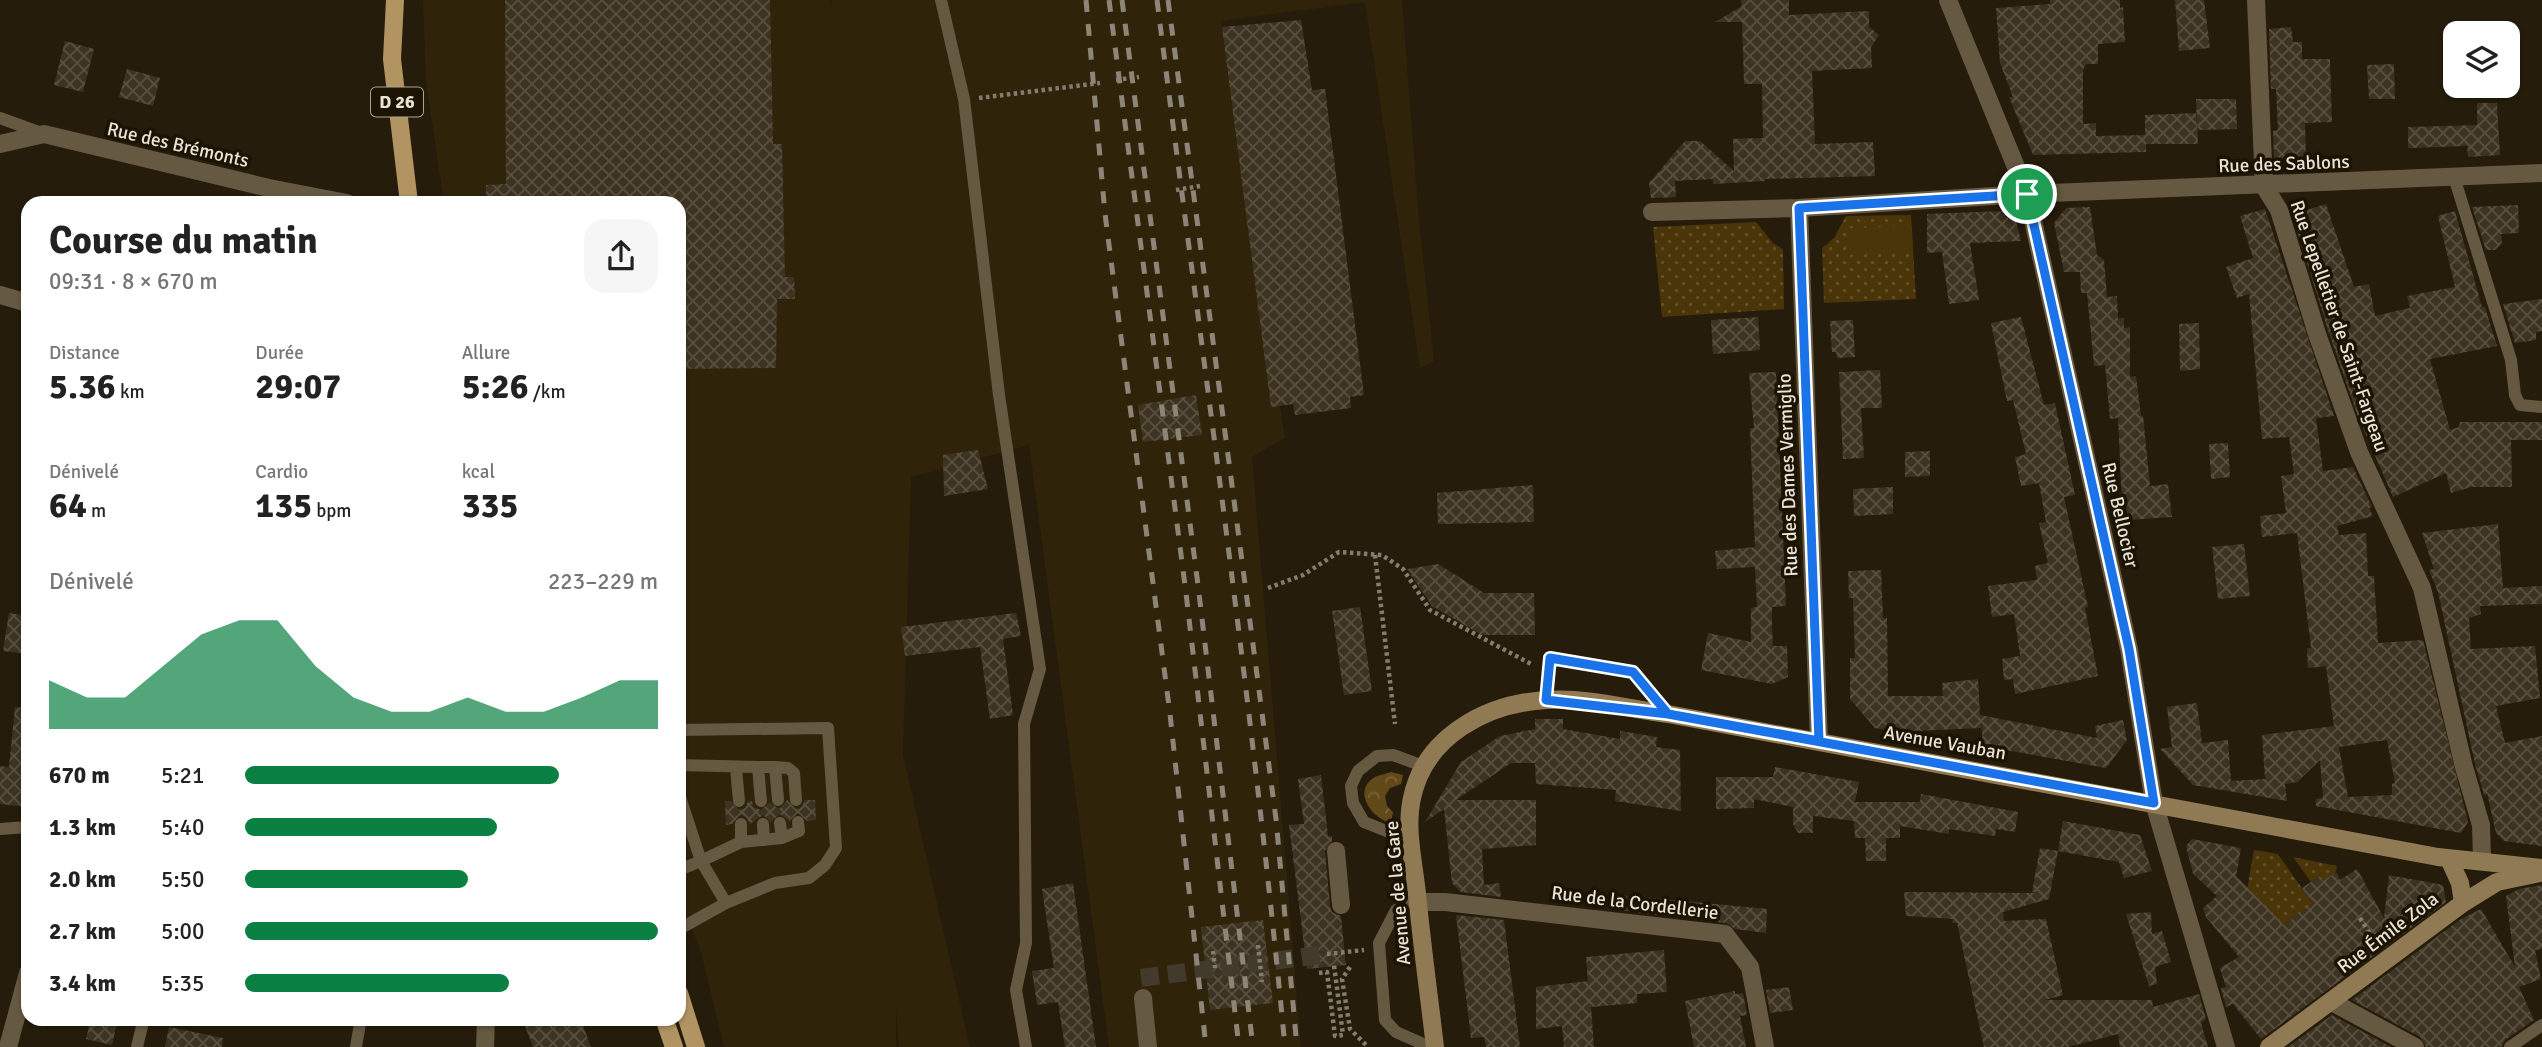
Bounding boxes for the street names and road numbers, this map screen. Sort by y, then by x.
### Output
road number: D 26 [371,88,423,116]
street label: Rue des Brémonts [105,117,251,173]
street label: Rue des Sablons [2218,150,2350,178]
street label: Rue Lepelletier de Saint-Fargeau [2285,197,2393,455]
street label: Rue des Dames Vermiglio [1772,373,1804,577]
street label: Rue Bellocier [2096,460,2144,570]
street label: Avenue Vauban [1882,720,2008,766]
street label: Avenue de la Gare [1380,820,1416,966]
street label: Rue de la Cordellerie [1550,881,1720,925]
street label: Rue Émile Zola [2333,887,2443,979]

